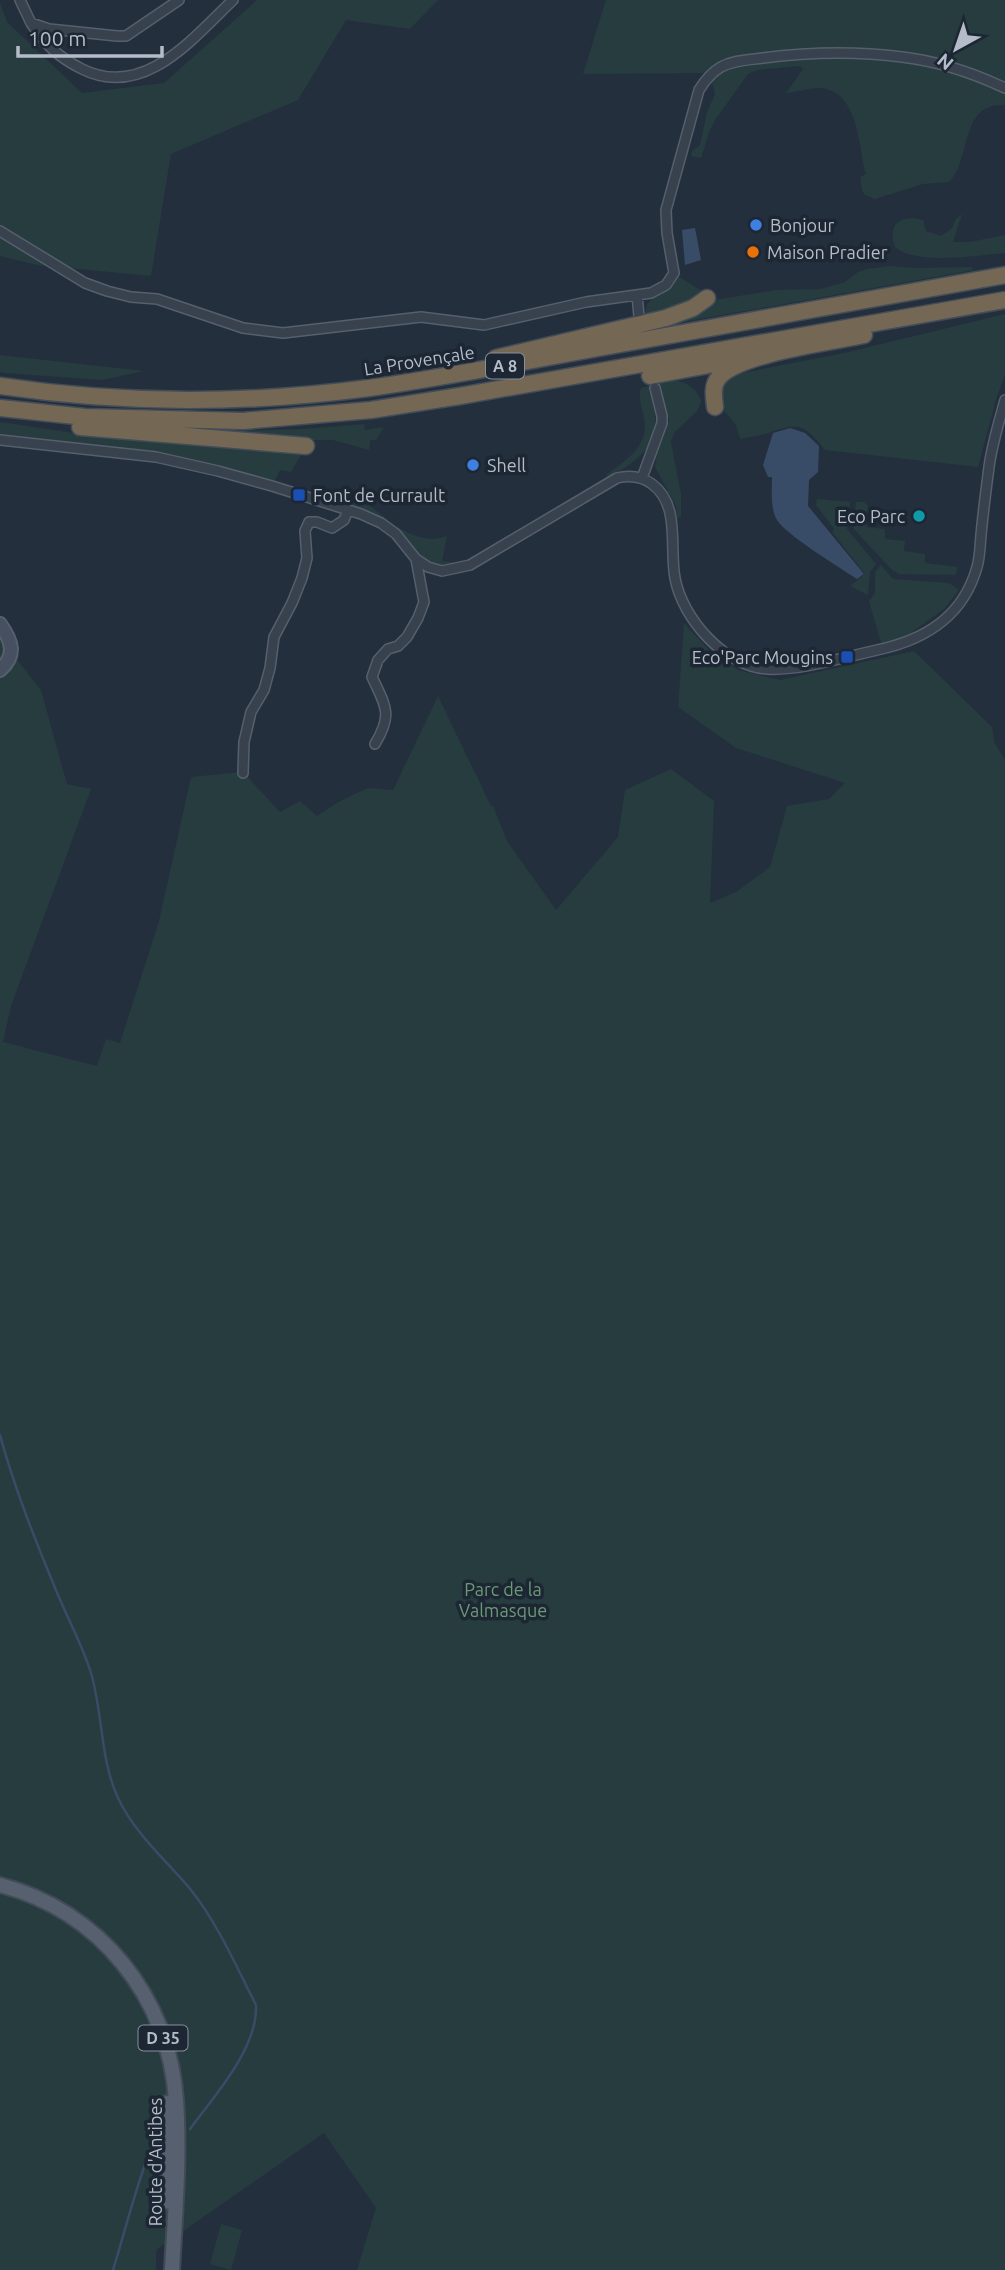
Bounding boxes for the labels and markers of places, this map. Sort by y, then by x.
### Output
place label: Bonjour [770,215,834,235]
marker: Bonjour [748,217,764,233]
place label: Maison Pradier [767,242,888,262]
marker: Maison Pradier [745,244,761,260]
place label: Shell [487,455,526,475]
marker: Shell [465,457,481,473]
place label: Font de Currault [313,485,445,505]
marker: Font de Currault [291,487,307,503]
place label: Eco Parc [837,506,905,526]
marker: Eco Parc [911,508,927,524]
place label: Eco'Parc Mougins [692,647,833,667]
marker: Eco'Parc Mougins [839,649,855,665]

